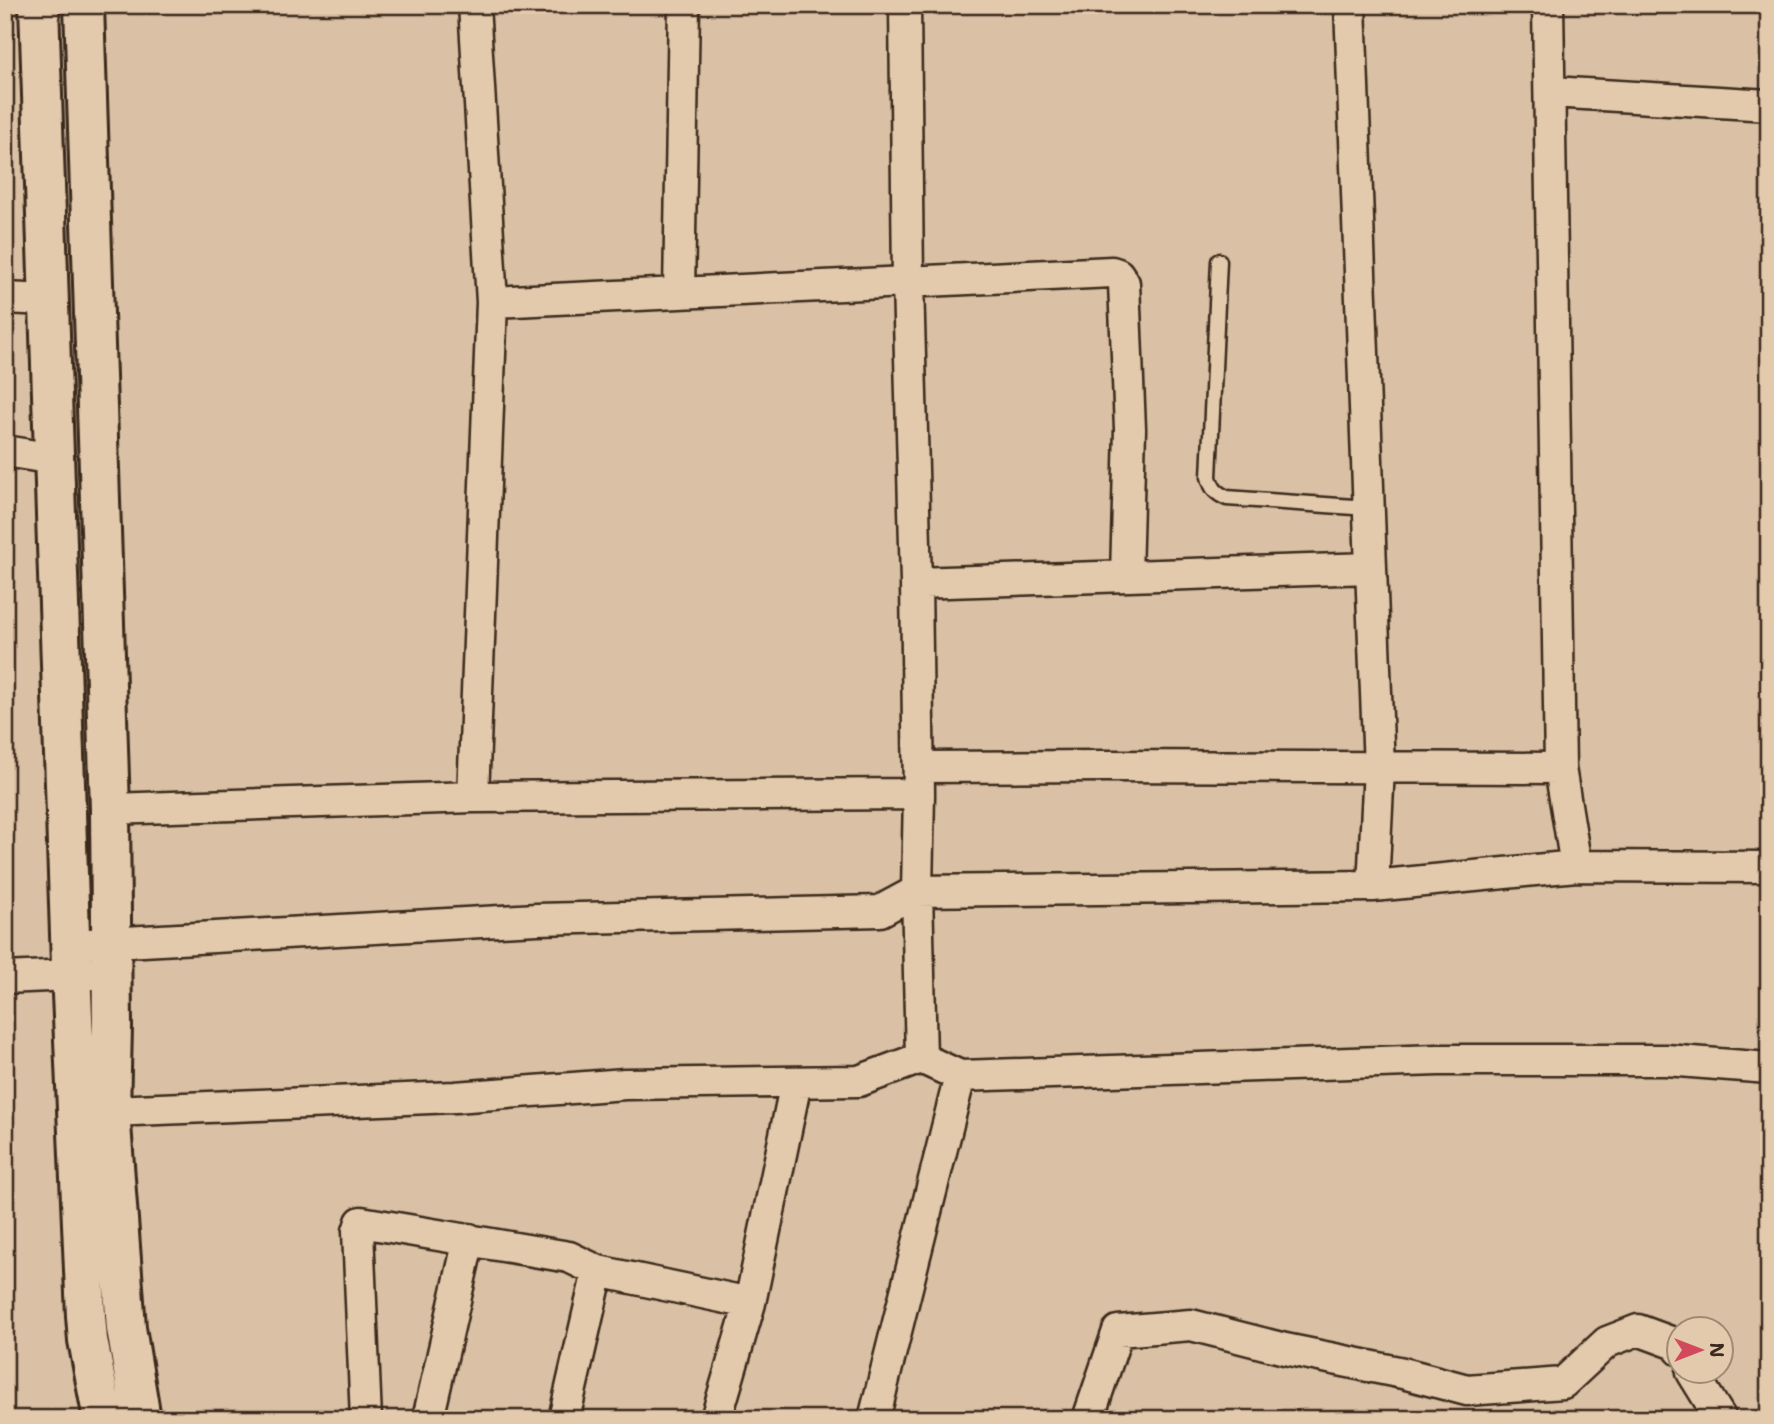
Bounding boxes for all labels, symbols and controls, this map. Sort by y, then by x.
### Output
north arrow [1666,1316,1736,1386]
text: N [1704,1342,1729,1358]

